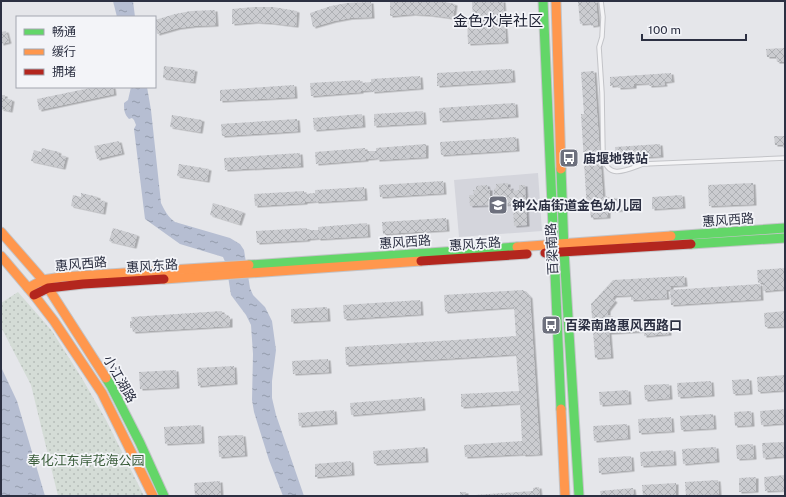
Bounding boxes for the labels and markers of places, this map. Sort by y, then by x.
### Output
bus stop icon: 庙堰地铁站 [558,147,580,169]
place label: 庙堰地铁站 [583,151,648,166]
school or university icon: 钟公庙街道金色幼儿园 [487,194,509,216]
place label: 钟公庙街道金色幼儿园 [512,198,642,213]
bus stop icon: 百梁南路惠风西路口 [540,314,562,336]
place label: 百梁南路惠风西路口 [565,318,682,333]

